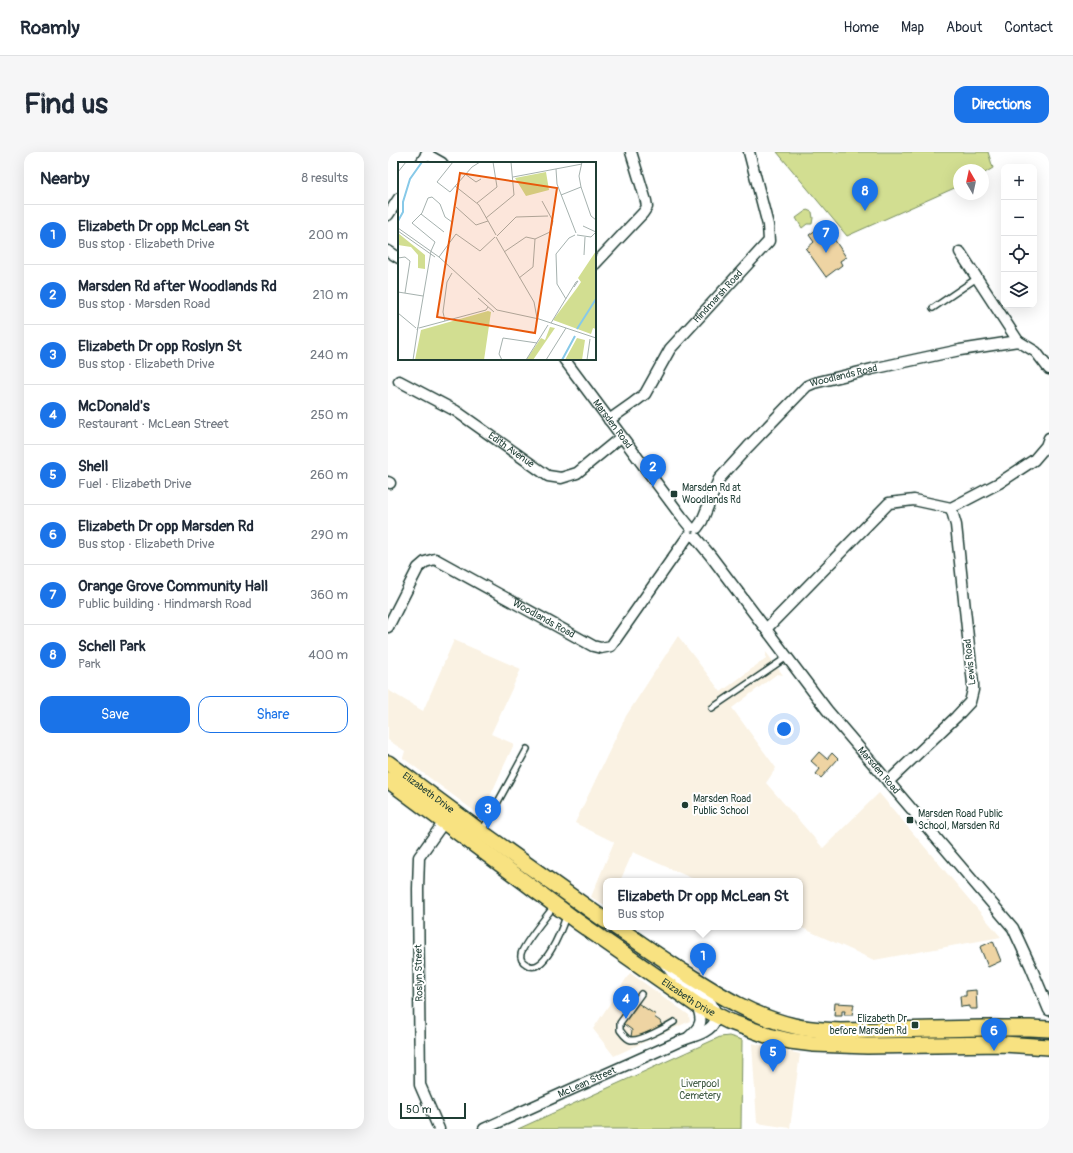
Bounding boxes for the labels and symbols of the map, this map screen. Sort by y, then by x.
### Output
inset map [398,162,596,360]
north arrow [953,164,989,200]
pin: 8 [852,178,878,211]
pin: 7 [813,220,839,253]
street label: Hindmarsh Road [691,267,745,326]
street label: Woodlands Road [809,362,878,390]
street label: Marsden Road [590,397,635,451]
street label: Edith Avenue [486,430,537,470]
pin: 2 [640,454,666,487]
place label: Marsden Rd at Woodlands Rd [682,482,742,506]
marker: Marsden Rd at Woodlands Rd [669,489,679,499]
street label: Woodlands Road [511,597,577,641]
street label: Lewis Road [962,638,978,686]
your location [774,719,794,739]
street label: Marsden Road [855,744,902,796]
street label: Elizabeth Drive [400,770,456,816]
place label: Marsden Road Public School [693,793,751,817]
pin: 3 [475,796,501,829]
marker: Marsden Road Public School [680,800,690,810]
place label: Marsden Road Public School, Marsden Rd [918,808,1003,832]
marker: Marsden Road Public School, Marsden Rd [905,815,915,825]
street label: Roslyn Street [412,943,425,1002]
pin: 1 [690,943,716,976]
street label: Elizabeth Drive [659,976,717,1019]
pin: 4 [613,986,639,1019]
place label: Elizabeth Dr before Marsden Rd [830,1013,907,1037]
pin: 6 [981,1018,1007,1051]
marker: Elizabeth Dr before Marsden Rd [910,1020,920,1030]
pin: 5 [760,1039,786,1072]
street label: McLean Street [556,1064,619,1101]
park label: Liverpool Cemetery [679,1078,722,1102]
scale bar [400,1101,466,1120]

